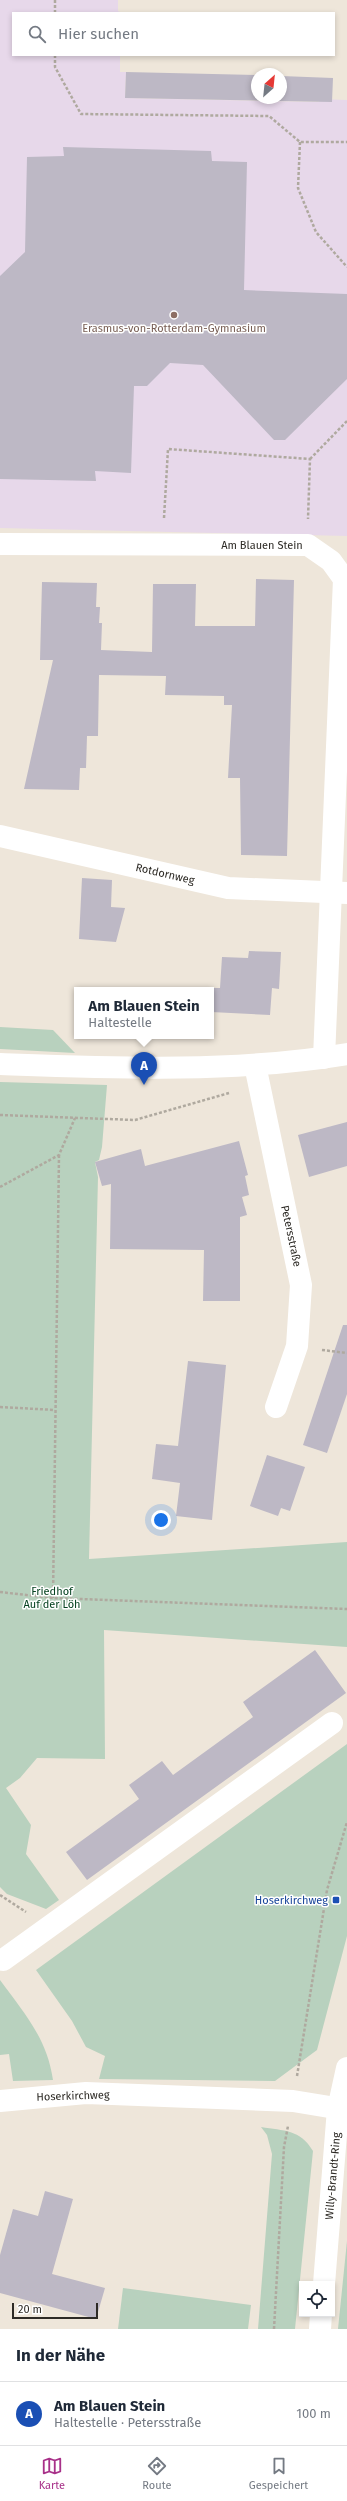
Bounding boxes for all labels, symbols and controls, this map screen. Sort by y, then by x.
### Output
search box [12,12,335,56]
icon: search [26,23,48,45]
text: Hier suchen [58,25,139,43]
north arrow [251,68,287,104]
marker: Erasmus-von-Rotterdam-Gymnasium [169,310,179,320]
place label: Erasmus-von-Rotterdam-Gymnasium [82,322,266,335]
street label: Am Blauen Stein [221,539,303,552]
street label: Rotdornweg [134,861,196,887]
popup [74,987,214,1039]
text: Am Blauen Stein [88,997,200,1015]
text: Haltestelle [88,1015,152,1030]
pin: A [131,1052,157,1085]
street label: Petersstraße [278,1204,304,1268]
your location [151,1510,171,1530]
park label: Friedhof Auf der Löh [23,1585,81,1611]
place label: Hoserkirchweg [255,1894,328,1907]
marker: Hoserkirchweg [331,1895,341,1905]
street label: Hoserkirchweg [36,2088,110,2104]
street label: Willy-Brandt-Ring [323,2131,343,2220]
map controls [299,2281,335,2317]
button: locate [299,2281,335,2317]
scale bar [12,2301,98,2320]
text: 20 m [18,2303,42,2316]
text: In der Nähe [16,2345,105,2366]
text: Am Blauen Stein [54,2397,165,2415]
text: A [25,2406,33,2421]
text: 100 m [296,2406,331,2421]
text: Haltestelle · Petersstraße [54,2415,201,2430]
tab: Karte [39,2455,65,2492]
tab: Route [142,2455,171,2492]
tab: Gespeichert [249,2455,308,2492]

